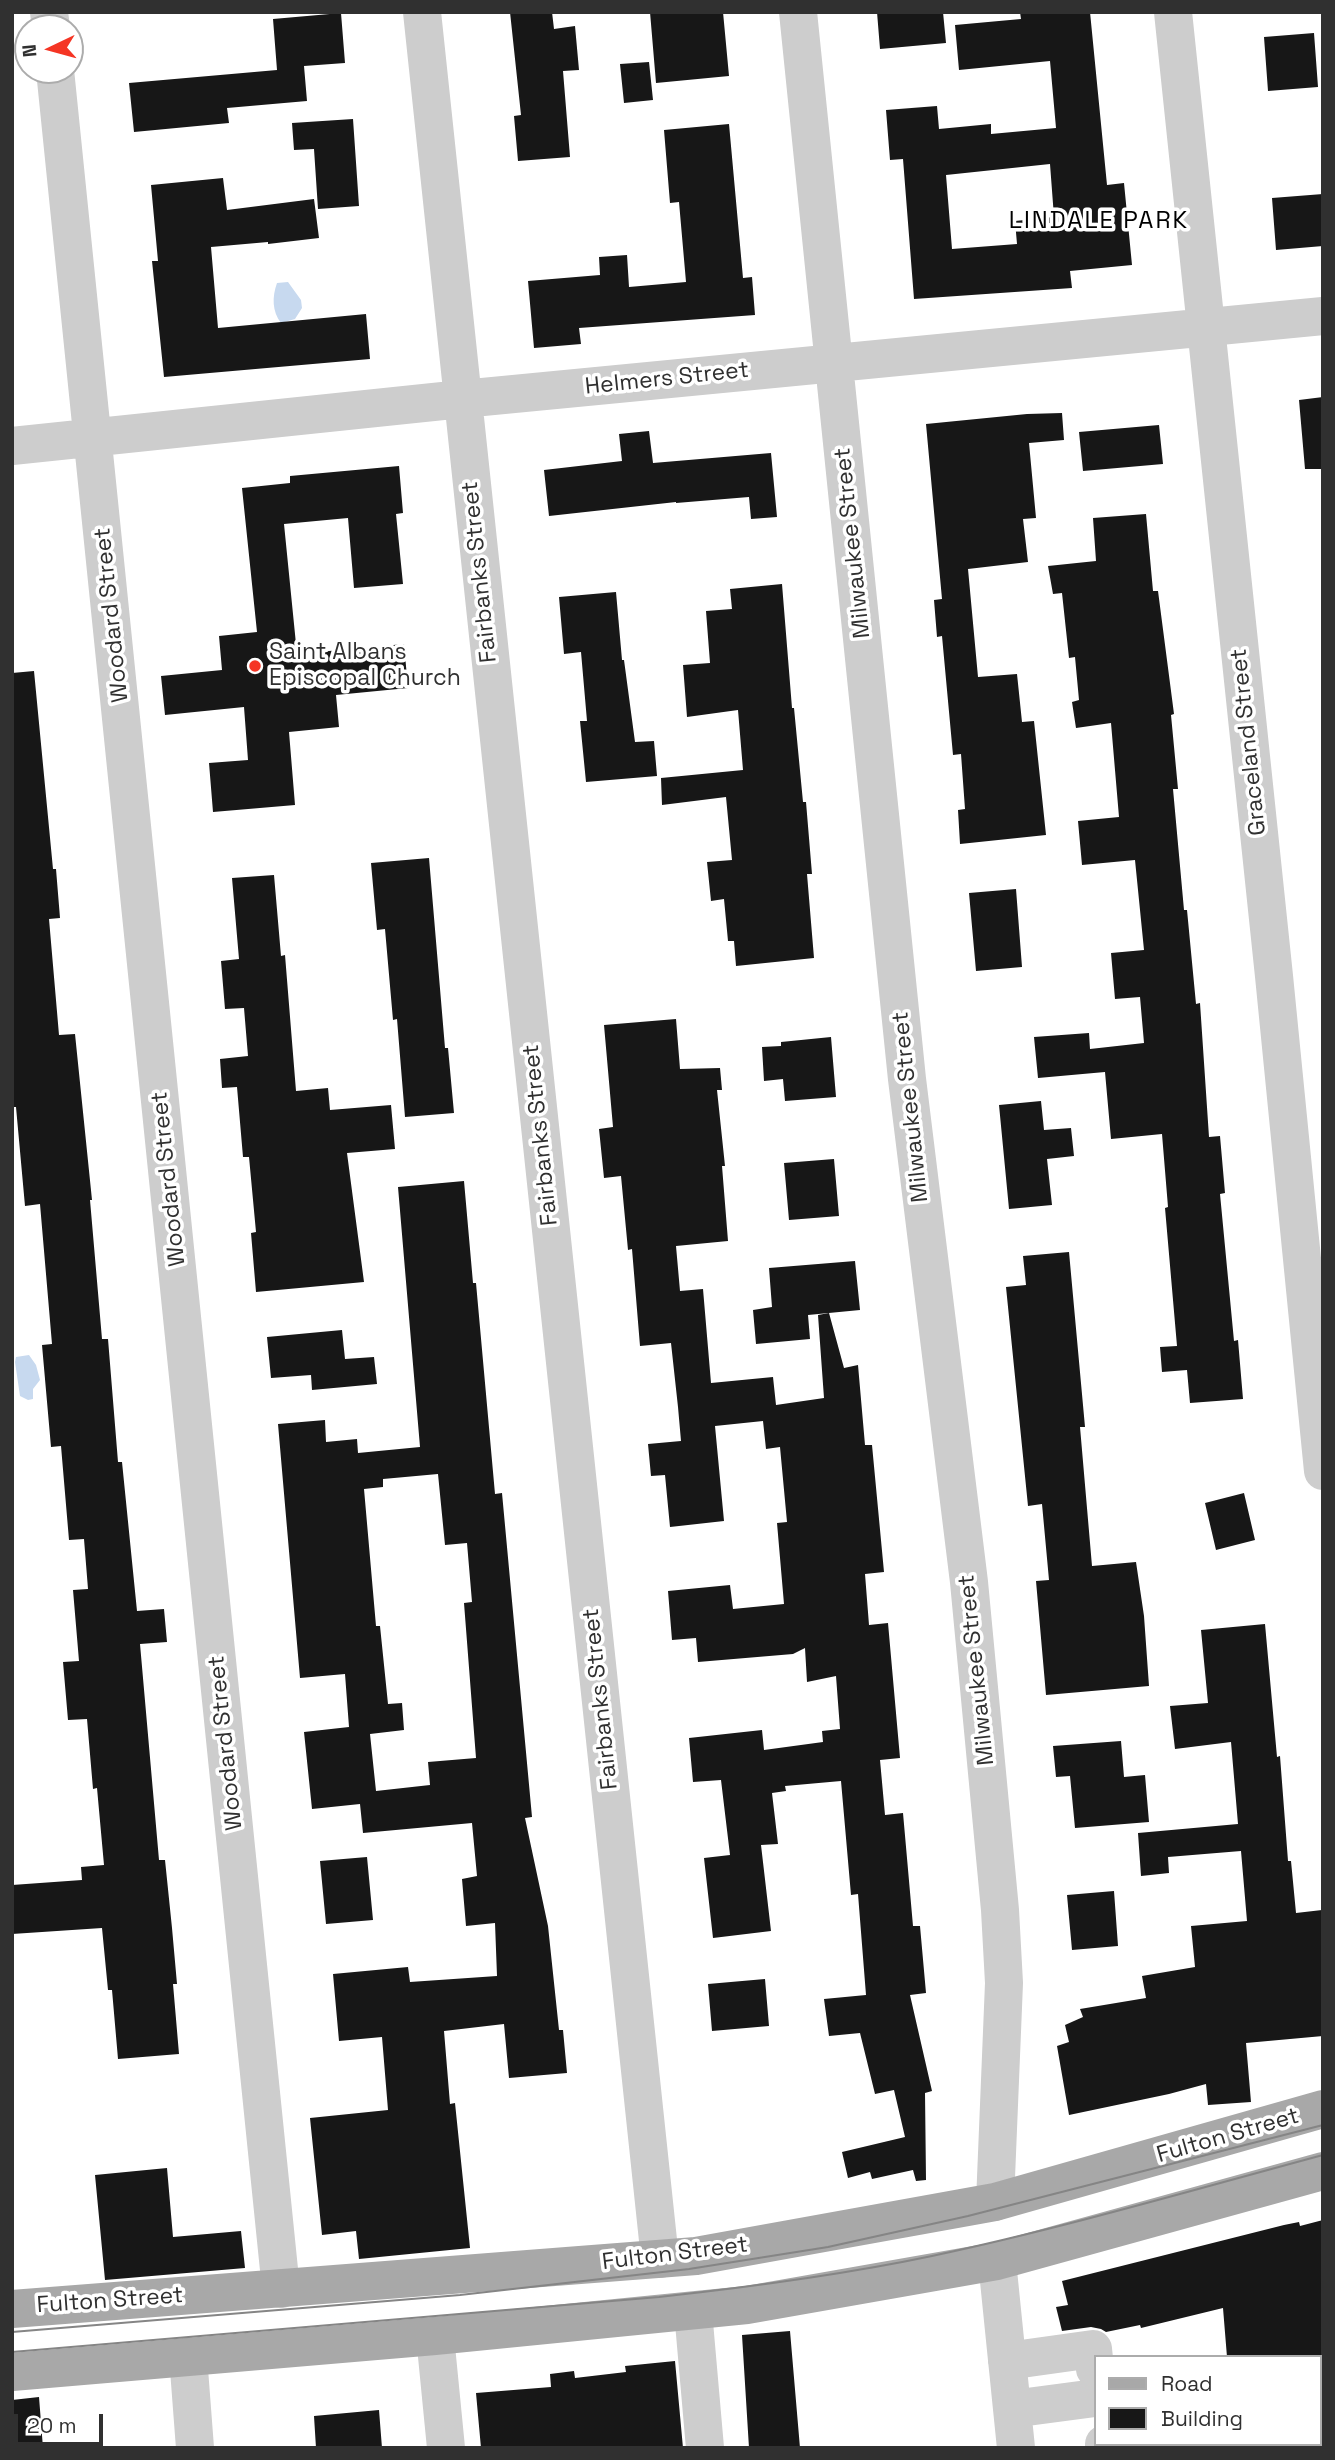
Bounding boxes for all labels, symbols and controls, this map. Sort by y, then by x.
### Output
north arrow [14,14,84,84]
text: N [17,43,43,58]
district label: LINDALE PARK [1010,207,1188,235]
street label: Helmers Street [584,357,750,401]
street label: Milwaukee Street [829,446,877,640]
street label: Fairbanks Street [457,480,503,664]
street label: Woodard Street [89,526,135,704]
place label: Saint Albans Episcopal Church [269,639,461,693]
street label: Graceland Street [1225,647,1273,837]
marker: Saint Albans Episcopal Church [247,658,263,674]
street label: Milwaukee Street [887,1010,935,1204]
street label: Fairbanks Street [518,1043,564,1227]
street label: Woodard Street [146,1090,192,1268]
street label: Milwaukee Street [953,1573,1001,1767]
street label: Fairbanks Street [578,1607,624,1791]
street label: Woodard Street [203,1654,249,1832]
street label: Fulton Street [1154,2103,1302,2169]
street label: Fulton Street [600,2231,750,2277]
street label: Fulton Street [36,2282,184,2320]
legend [1094,2355,1321,2446]
text: Road [1161,2370,1213,2397]
scale bar [18,2400,107,2444]
text: Building [1161,2405,1243,2432]
text: 20 m [27,2412,77,2439]

